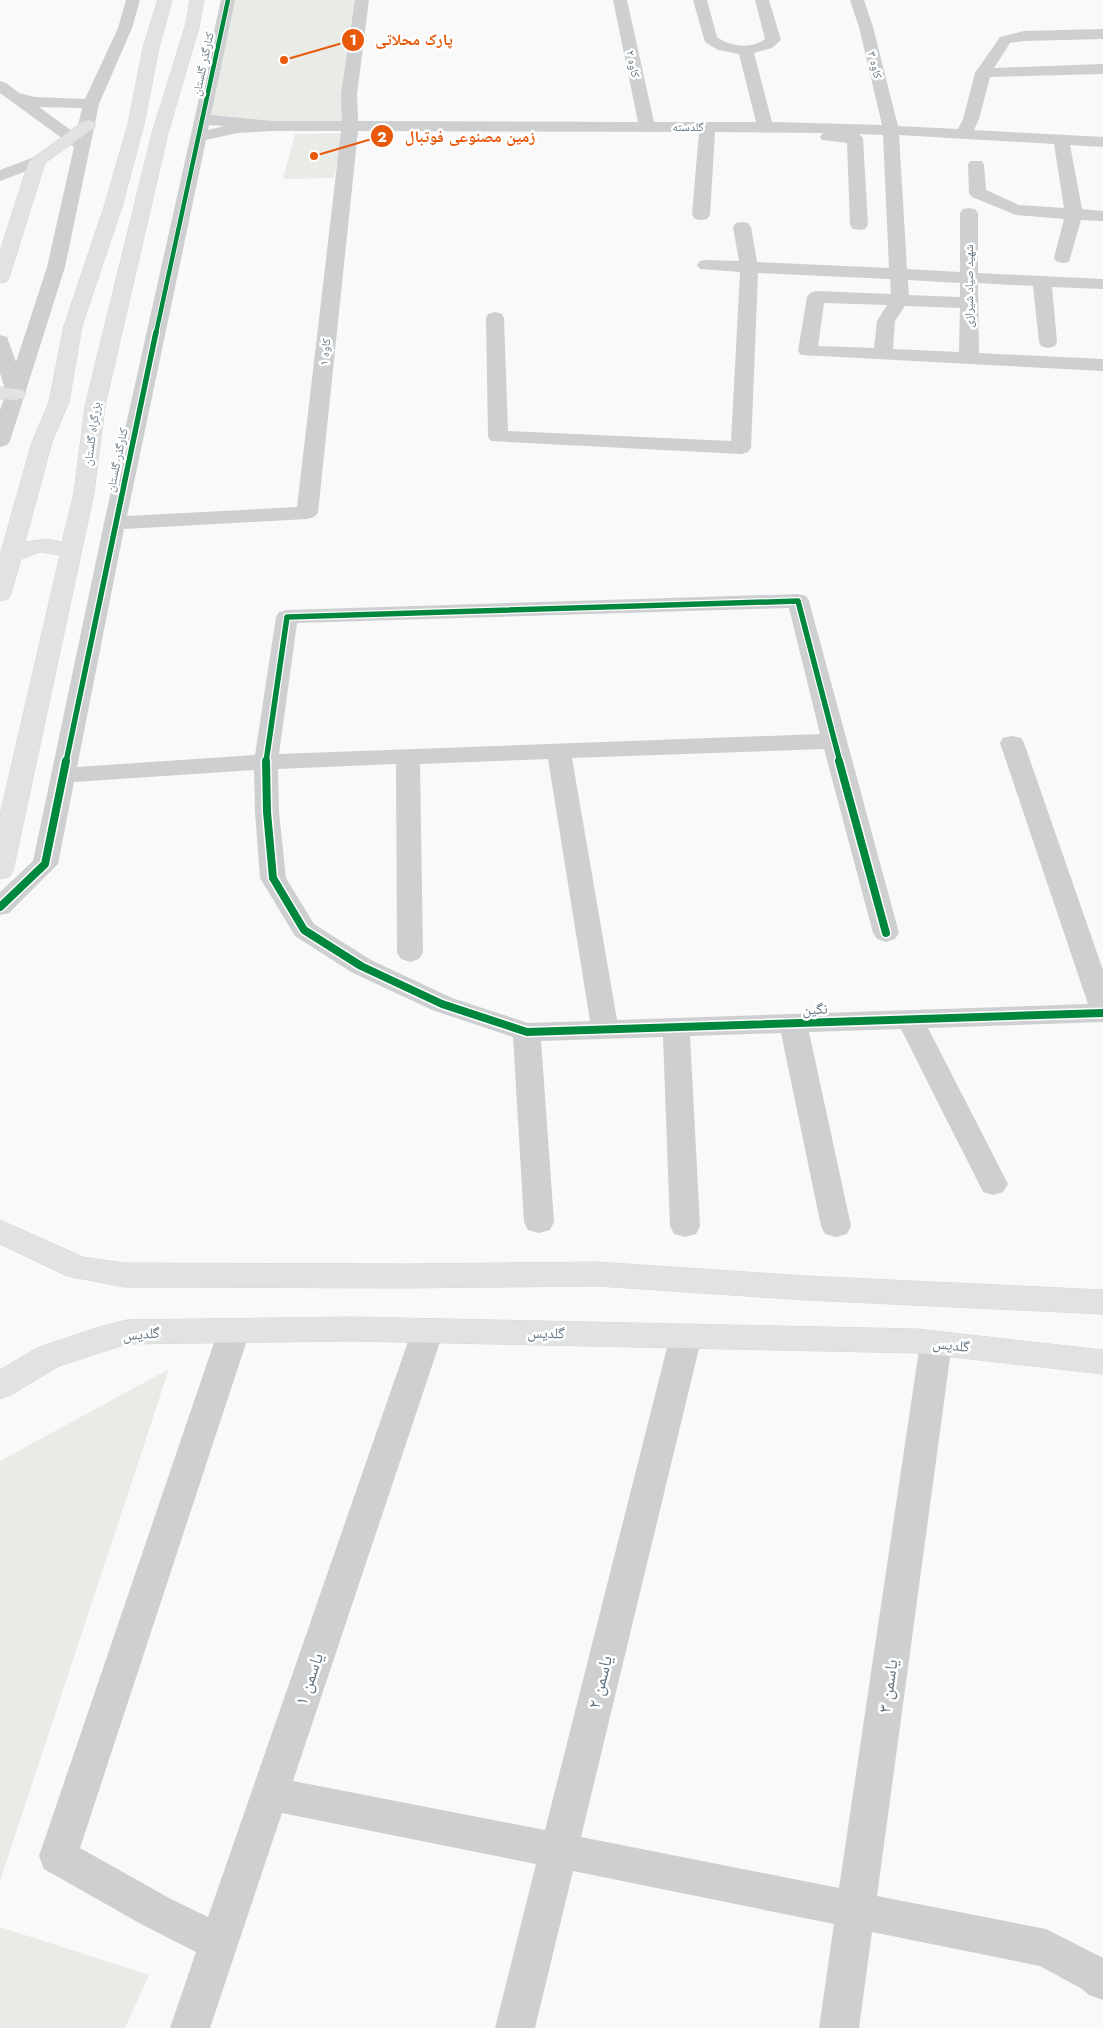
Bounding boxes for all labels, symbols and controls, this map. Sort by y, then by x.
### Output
callout: پارک محلاتی [340,24,463,55]
text: پارک محلاتی [375,28,453,51]
text: 1 [349,29,357,51]
street label: کنارگذر گلستان [187,30,219,98]
street label: کاوه ۲ [621,49,645,79]
street label: کاوه ۳ [863,49,887,81]
street label: گلدسته [672,118,704,136]
callout: زمین مصنوعی فوتبال [369,121,545,152]
text: زمین مصنوعی فوتبال [405,125,535,148]
text: 2 [377,126,387,148]
street label: شهید صیاد شیرازی [960,244,978,328]
street label: کاوه ۱ [315,337,335,367]
street label: بزرگراه گلستان [79,401,105,467]
street label: کنارگذر گلستان [101,426,133,494]
street label: نگین [802,998,828,1020]
street label: گلدیس [122,1322,161,1346]
street label: گلدیس [527,1322,565,1344]
street label: گلدیس [931,1332,971,1358]
street label: یاسمن ۱ [288,1649,330,1709]
street label: یاسمن ۲ [581,1653,619,1711]
street label: یاسمن ۳ [871,1657,905,1715]

